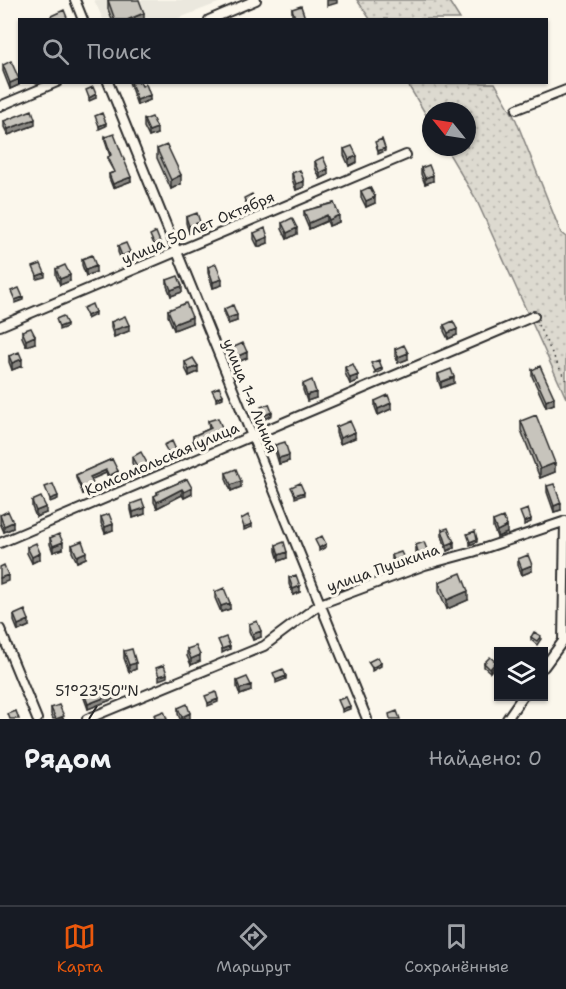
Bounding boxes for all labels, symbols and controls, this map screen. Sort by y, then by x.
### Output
search box [18,18,548,84]
icon: search [39,35,72,68]
text: Поиск [87,37,151,66]
north arrow [422,102,476,156]
street label: улица 50 лет Октября [118,187,278,269]
street label: улица 1-я Линия [218,336,282,456]
street label: Комсомольская улица [82,417,243,501]
street label: улица Пушкина [324,539,443,597]
map controls [494,647,548,701]
button: layers [494,647,548,701]
text: 51°23'50"N [55,681,139,701]
text: Рядом [24,741,111,776]
text: Найдено: 0 [429,745,542,771]
tab: Карта [57,920,103,977]
tab: Маршрут [216,920,291,977]
tab: Сохранённые [405,920,509,977]

